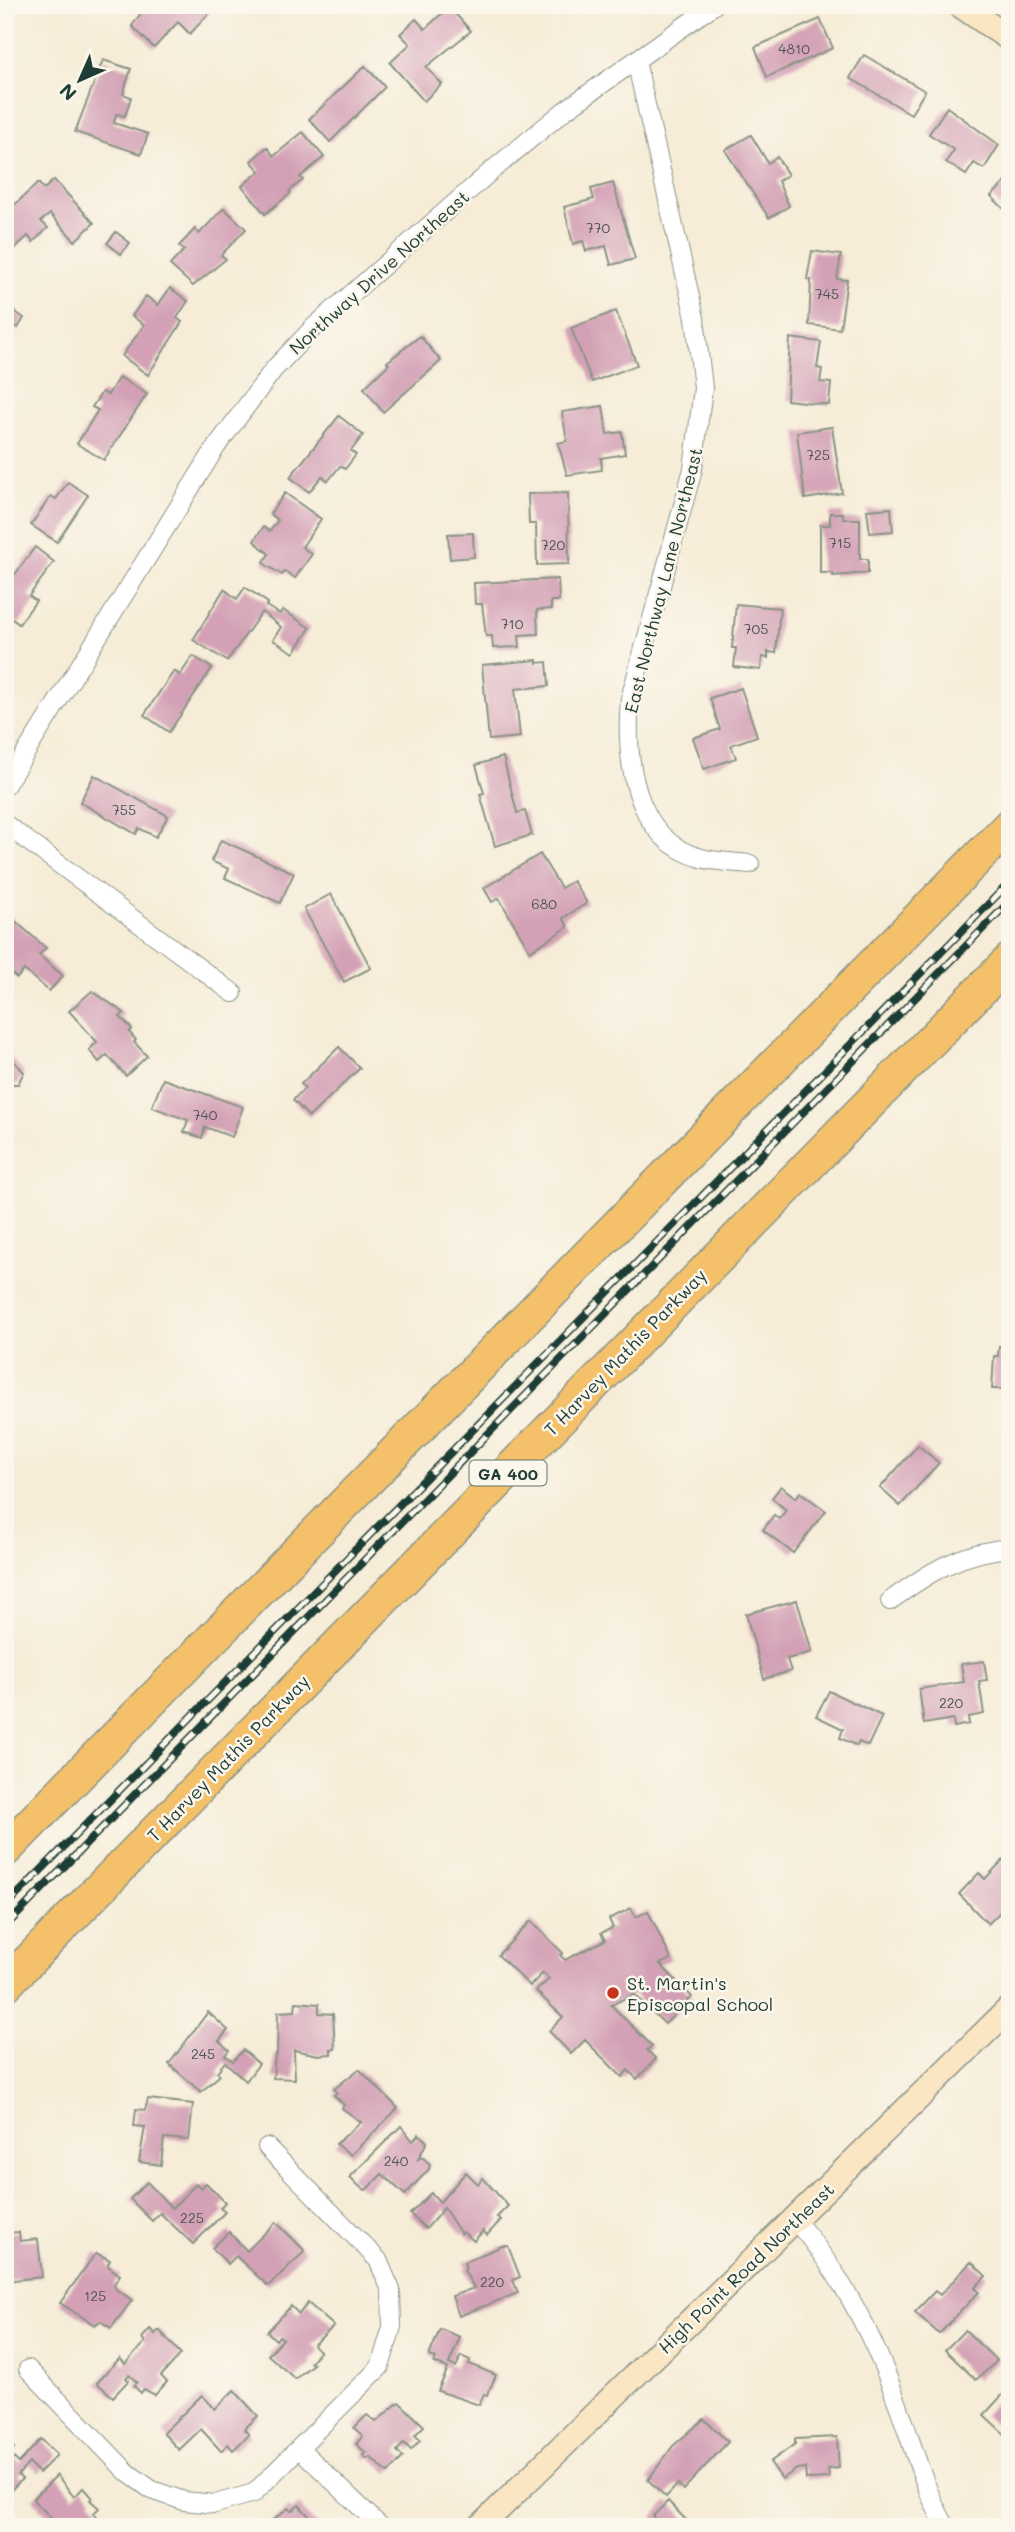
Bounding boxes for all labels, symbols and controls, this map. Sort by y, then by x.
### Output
house number: 4810 [778,39,810,58]
north arrow [46,46,116,116]
text: N [54,78,82,106]
street label: Northway Drive Northeast [284,185,474,359]
house number: 770 [586,218,610,237]
house number: 745 [815,284,839,303]
street label: East Northway Lane Northeast [618,445,708,715]
house number: 725 [806,445,830,464]
house number: 715 [829,533,851,552]
house number: 720 [541,535,565,554]
house number: 710 [501,614,524,633]
house number: 705 [744,619,768,638]
house number: 755 [112,800,136,819]
house number: 680 [531,894,557,913]
house number: 740 [193,1105,218,1124]
street label: T Harvey Mathis Parkway [539,1263,711,1441]
road number: GA 400 [470,1460,546,1485]
street label: T Harvey Mathis Parkway [142,1669,314,1847]
house number: 220 [939,1693,963,1712]
place label: St. Martin's Episcopal School [627,1971,773,2016]
marker: St. Martin's Episcopal School [605,1985,621,2001]
house number: 245 [191,2044,215,2063]
house number: 240 [384,2151,409,2170]
street label: High Point Road Northeast [653,2177,839,2359]
house number: 225 [180,2208,204,2227]
house number: 220 [480,2272,504,2291]
house number: 125 [84,2286,106,2305]

